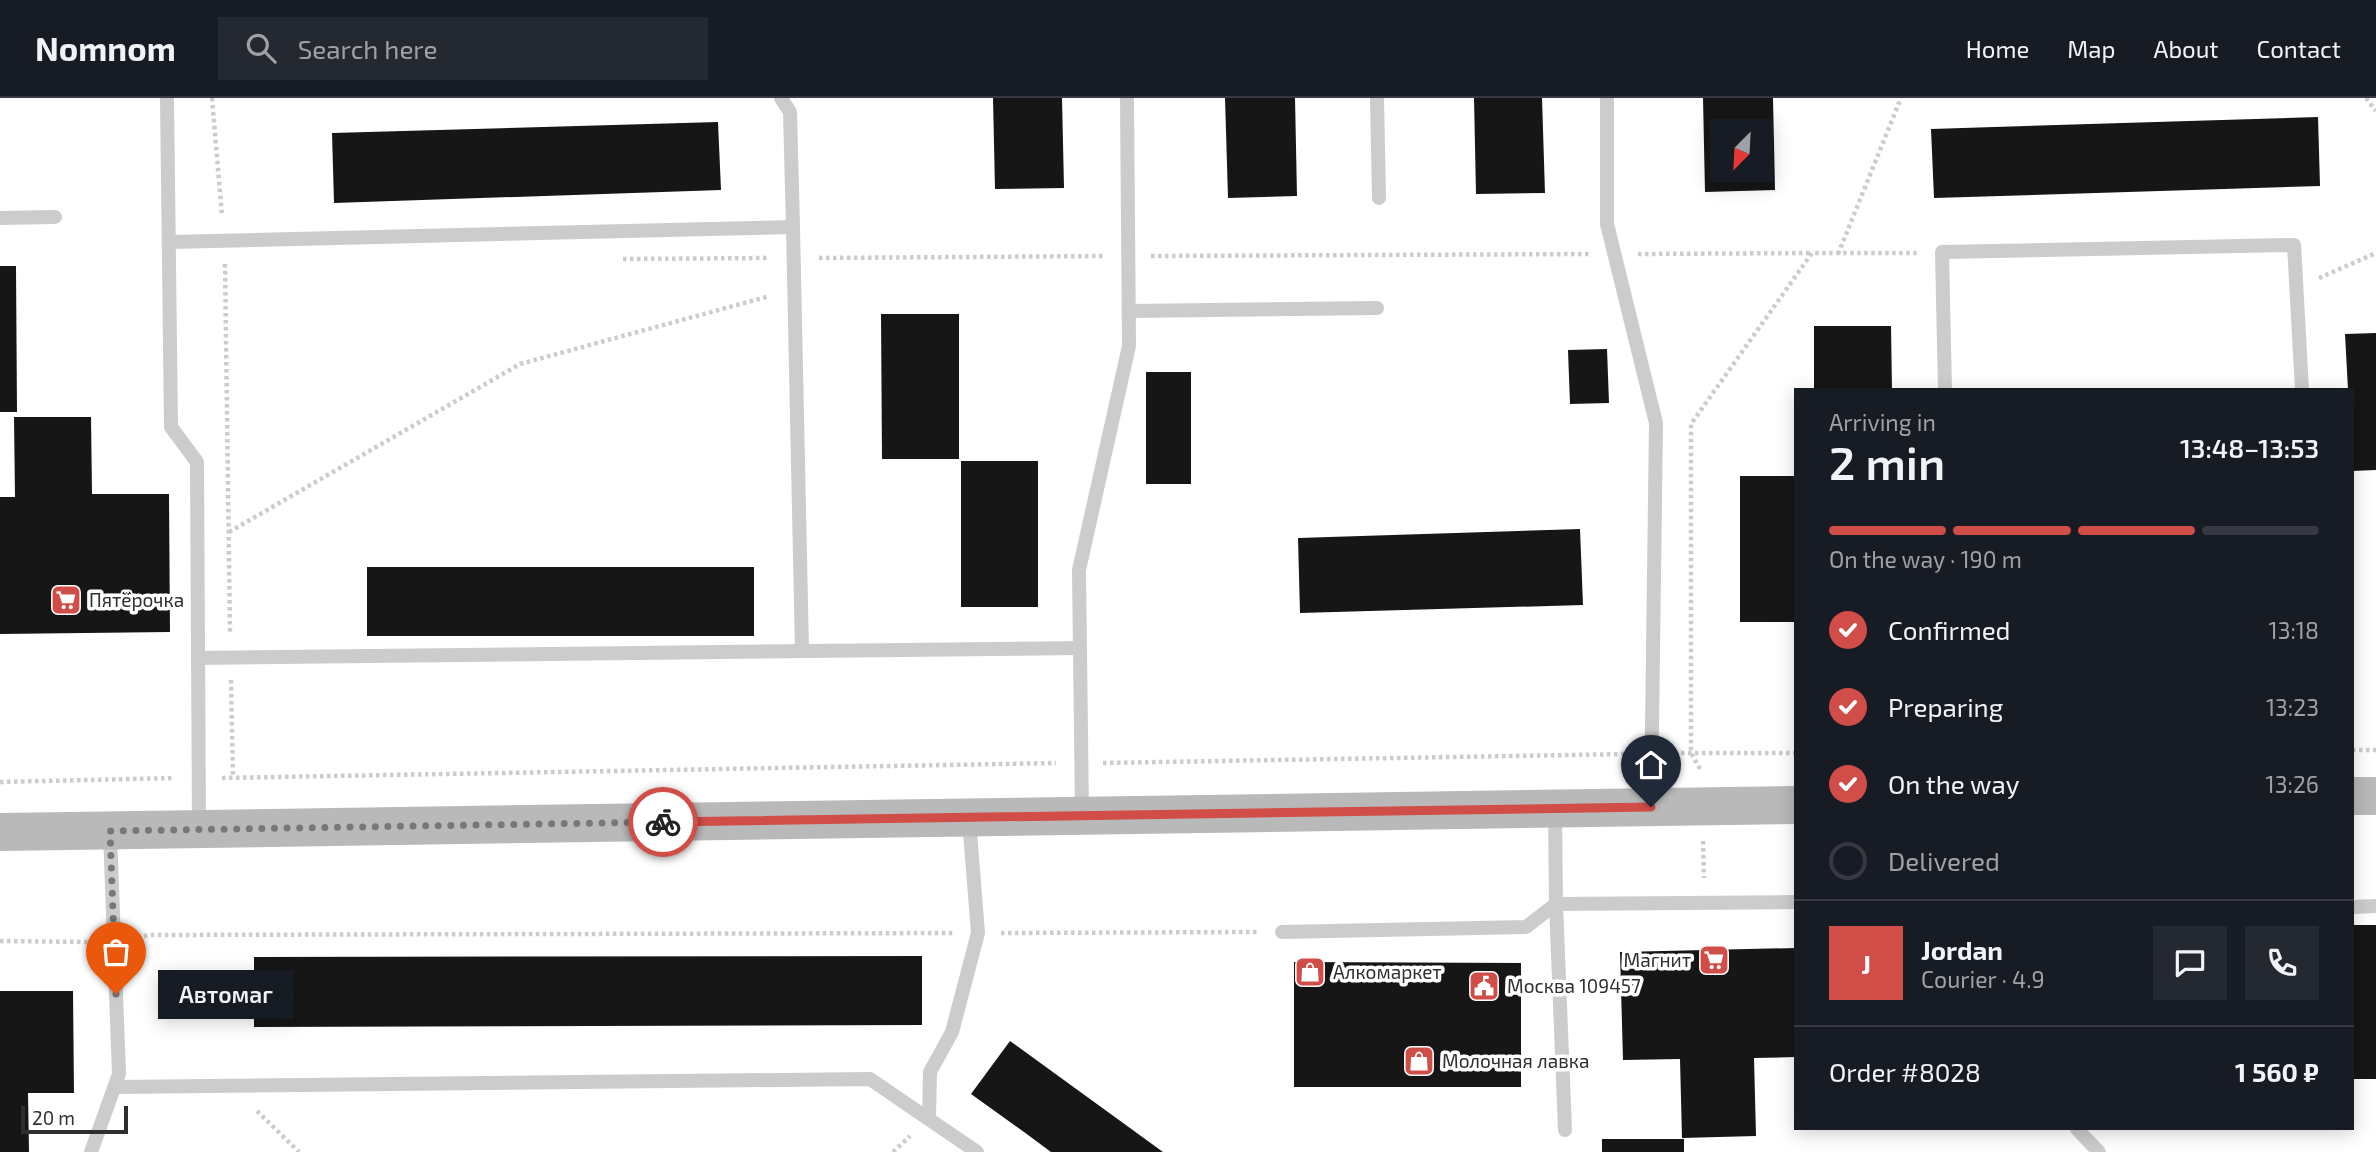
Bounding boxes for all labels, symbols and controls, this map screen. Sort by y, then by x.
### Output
search box [218,17,708,80]
text: Nomnom [35,28,176,68]
icon: search [242,29,280,67]
text: Search here [298,33,437,64]
text: Home [1966,34,2029,63]
text: Map [2067,34,2115,63]
text: About [2153,34,2219,63]
text: Contact [2257,34,2341,63]
north arrow [1710,119,1773,182]
map controls [1710,119,1773,182]
text: Arriving in [1829,408,1936,436]
text: 13:48–13:53 [2180,432,2319,463]
text: 2 min [1829,434,1945,489]
text: On the way · 190 m [1829,545,2022,573]
supermarket icon: Пятёрочка [49,583,83,617]
place label: Пятёрочка [89,588,184,611]
icon: check [1829,611,1867,649]
text: Confirmed [1888,614,2011,645]
text: 13:18 [2269,616,2319,644]
icon: check [1829,688,1867,726]
text: Preparing [1888,691,2003,722]
text: 13:23 [2266,693,2319,721]
pin [1621,735,1681,807]
icon: home [1632,746,1670,784]
icon: check [1829,765,1867,803]
text: On the way [1888,768,2019,799]
text: 13:26 [2266,770,2319,798]
courier [628,787,698,857]
icon: bike [644,803,682,841]
text: Delivered [1888,845,2000,876]
pin [86,922,146,994]
button: chat [2153,926,2227,1000]
button: phone [2245,926,2319,1000]
icon: bag [97,933,135,971]
text: Jordan [1921,934,2003,965]
supermarket icon: Магнит [1697,943,1731,977]
place label: Магнит [1624,948,1691,971]
text: J [1861,948,1871,979]
shop icon: Алкомаркет [1293,955,1327,989]
place label: Алкомаркет [1333,960,1442,983]
text: Courier · 4.9 [1921,965,2045,993]
public building icon: Москва 109457 [1467,969,1501,1003]
callout: Автомаг [158,970,294,1018]
place label: Москва 109457 [1507,974,1641,997]
text: Автомаг [179,980,273,1008]
shop icon: Молочная лавка [1402,1044,1436,1078]
place label: Молочная лавка [1442,1049,1589,1072]
text: Order #8028 [1829,1056,1981,1087]
text: 1 560 ₽ [2235,1056,2319,1087]
scale bar [21,1103,128,1135]
text: 20 m [32,1106,75,1129]

